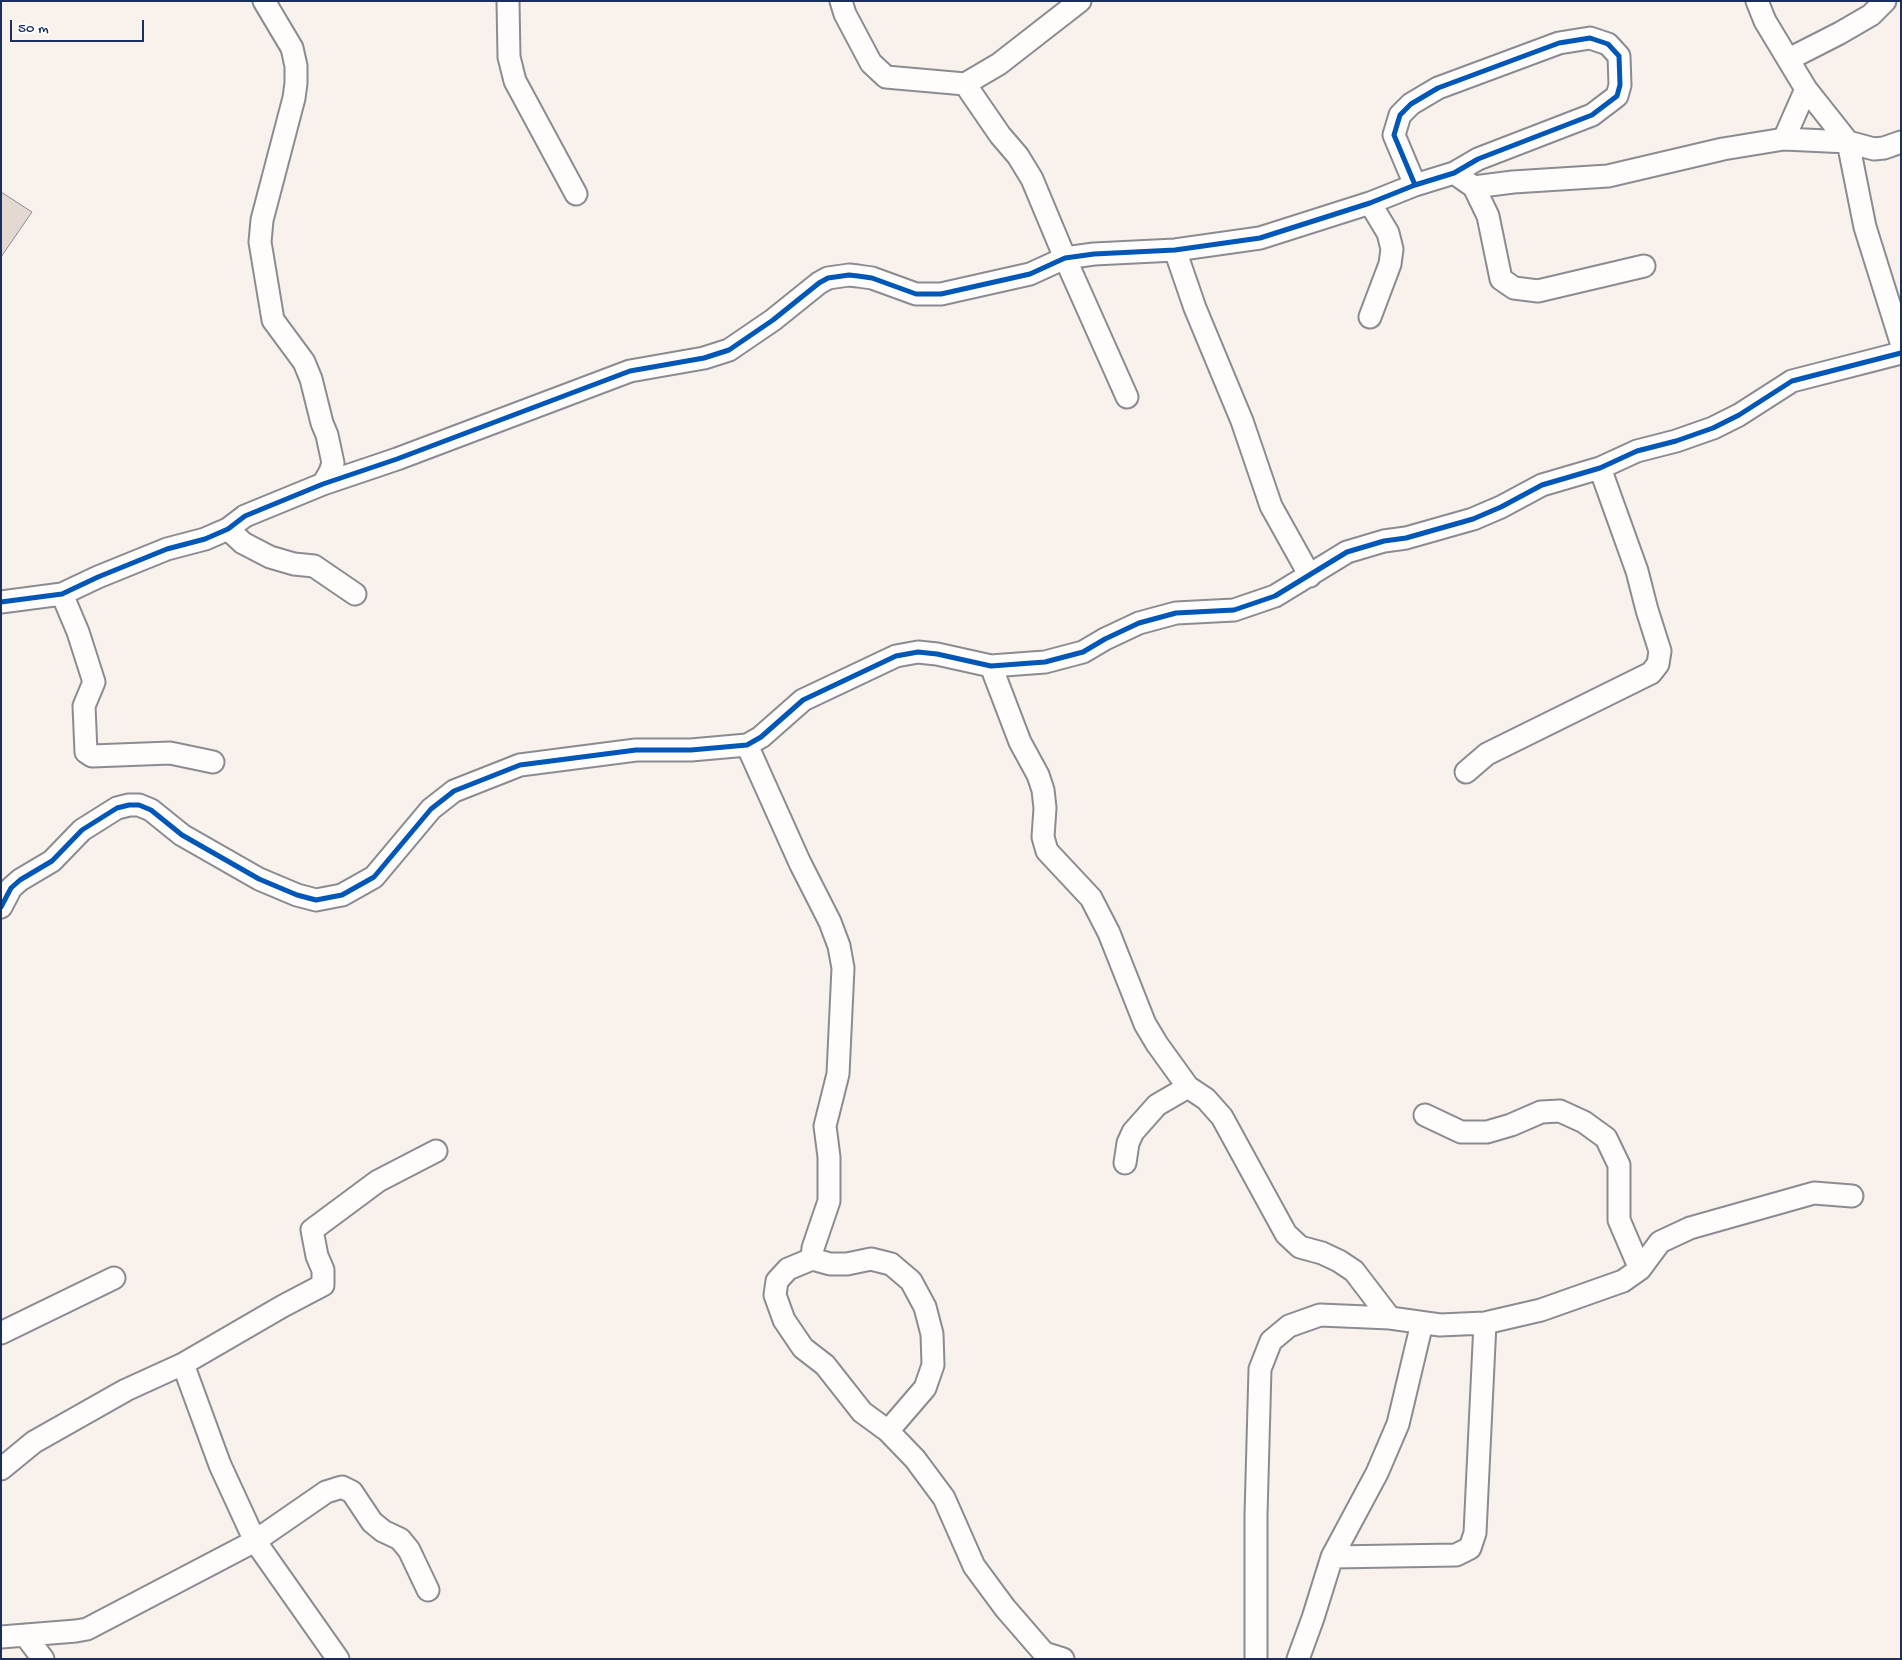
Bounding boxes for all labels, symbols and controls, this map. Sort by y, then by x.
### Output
scale bar [12,10,146,42]
text: 50 m [18,20,49,38]

